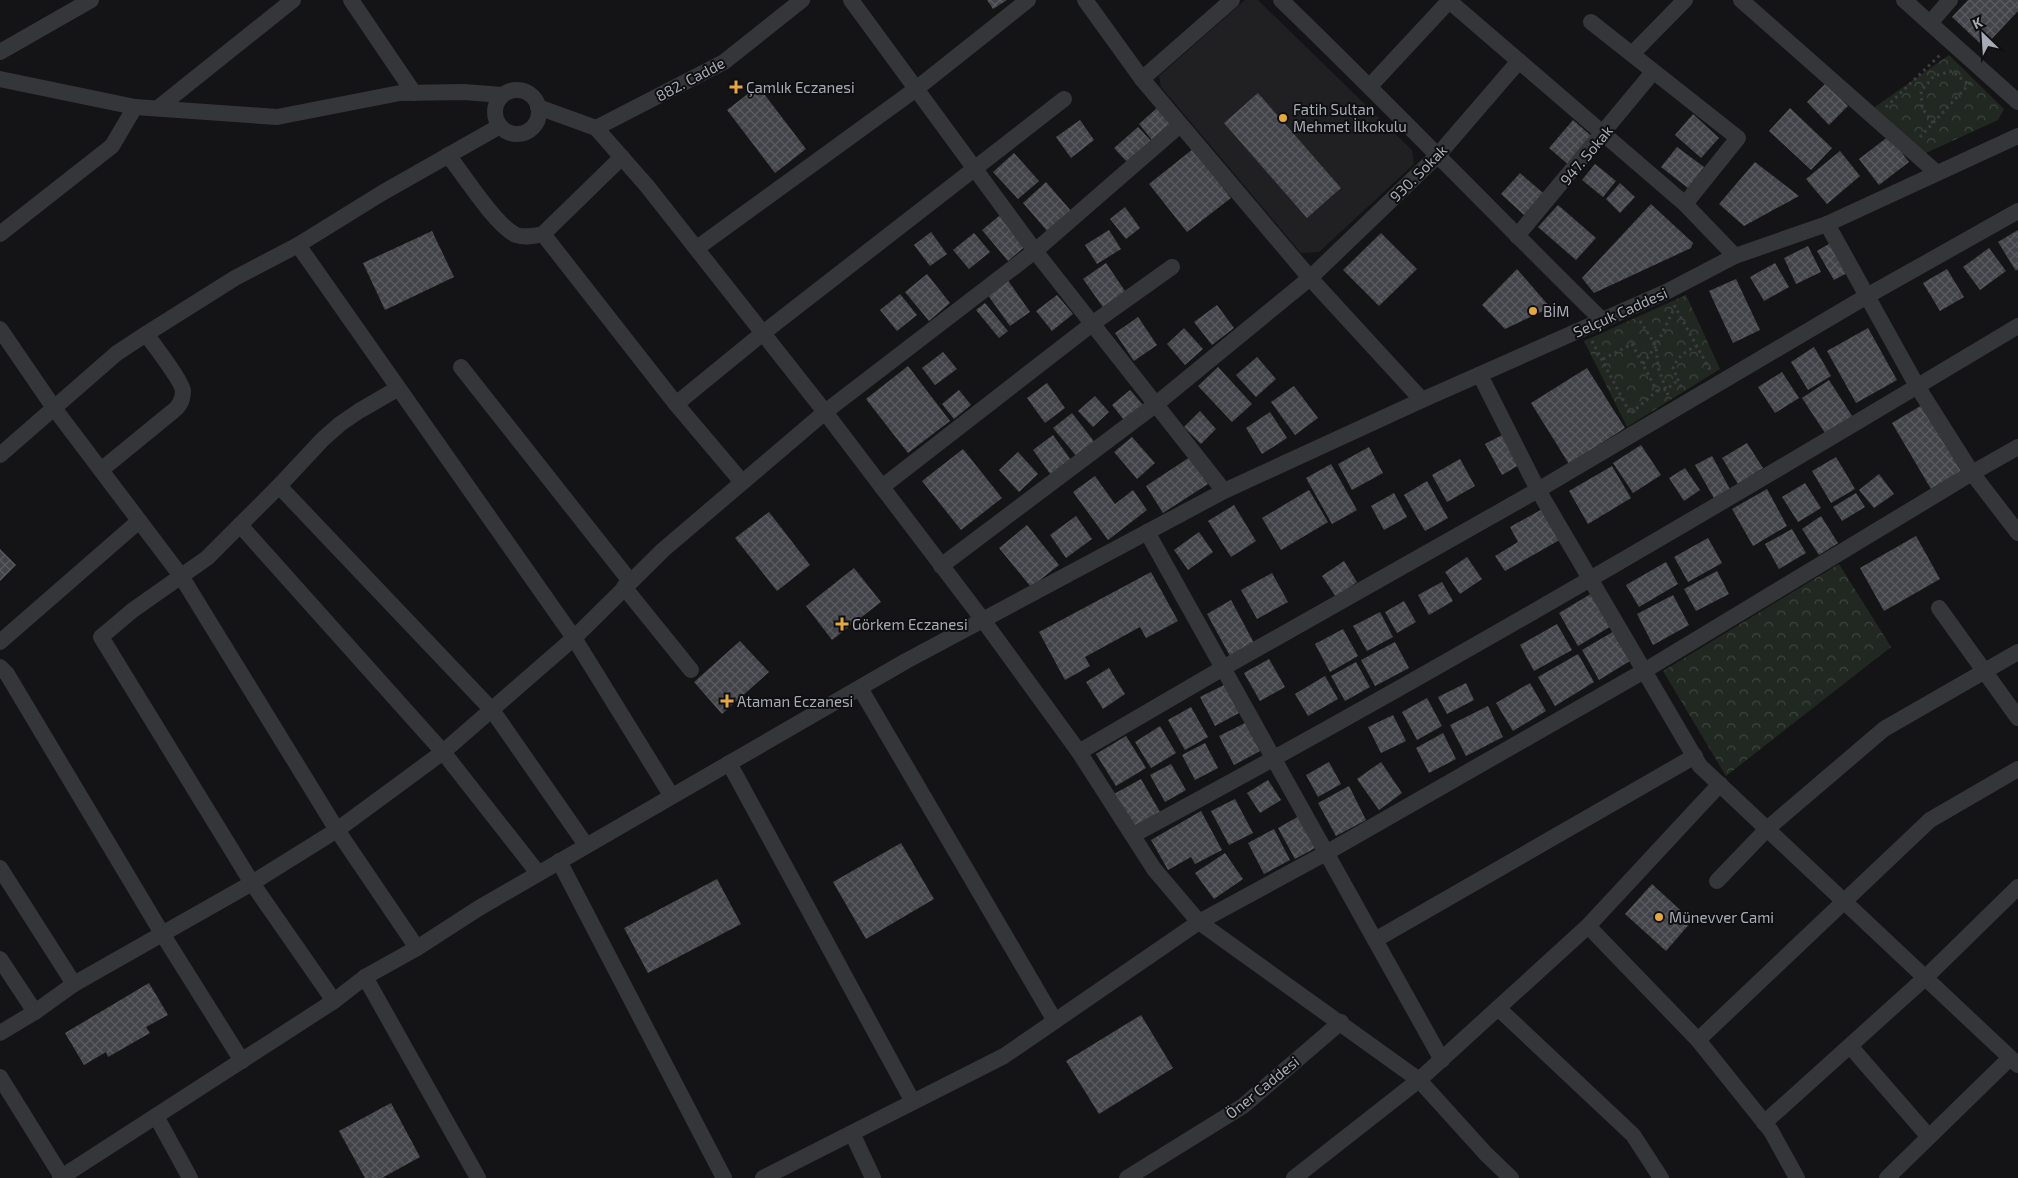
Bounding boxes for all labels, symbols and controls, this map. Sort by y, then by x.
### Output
north arrow [1958,10,2008,60]
text: K [1970,13,1985,32]
street label: 882. Cadde [652,53,728,105]
place label: Çamlık Eczanesi [746,78,855,97]
marker: Çamlık Eczanesi [730,81,742,93]
place label: Fatih Sultan Mehmet İlkokulu [1293,100,1407,135]
marker: Fatih Sultan Mehmet İlkokulu [1277,112,1289,124]
street label: 947. Sokak [1556,121,1616,188]
street label: 930. Sokak [1386,141,1450,205]
street label: Selçuk Caddesi [1570,283,1670,342]
place label: BİM [1543,302,1569,320]
marker: BİM [1527,305,1539,317]
place label: Görkem Eczanesi [852,615,968,633]
marker: Görkem Eczanesi [836,618,848,630]
place label: Ataman Eczanesi [737,692,853,710]
marker: Ataman Eczanesi [721,695,733,707]
place label: Münevver Cami [1669,908,1774,926]
marker: Münevver Cami [1653,911,1665,923]
street label: Öner Caddesi [1222,1052,1302,1122]

